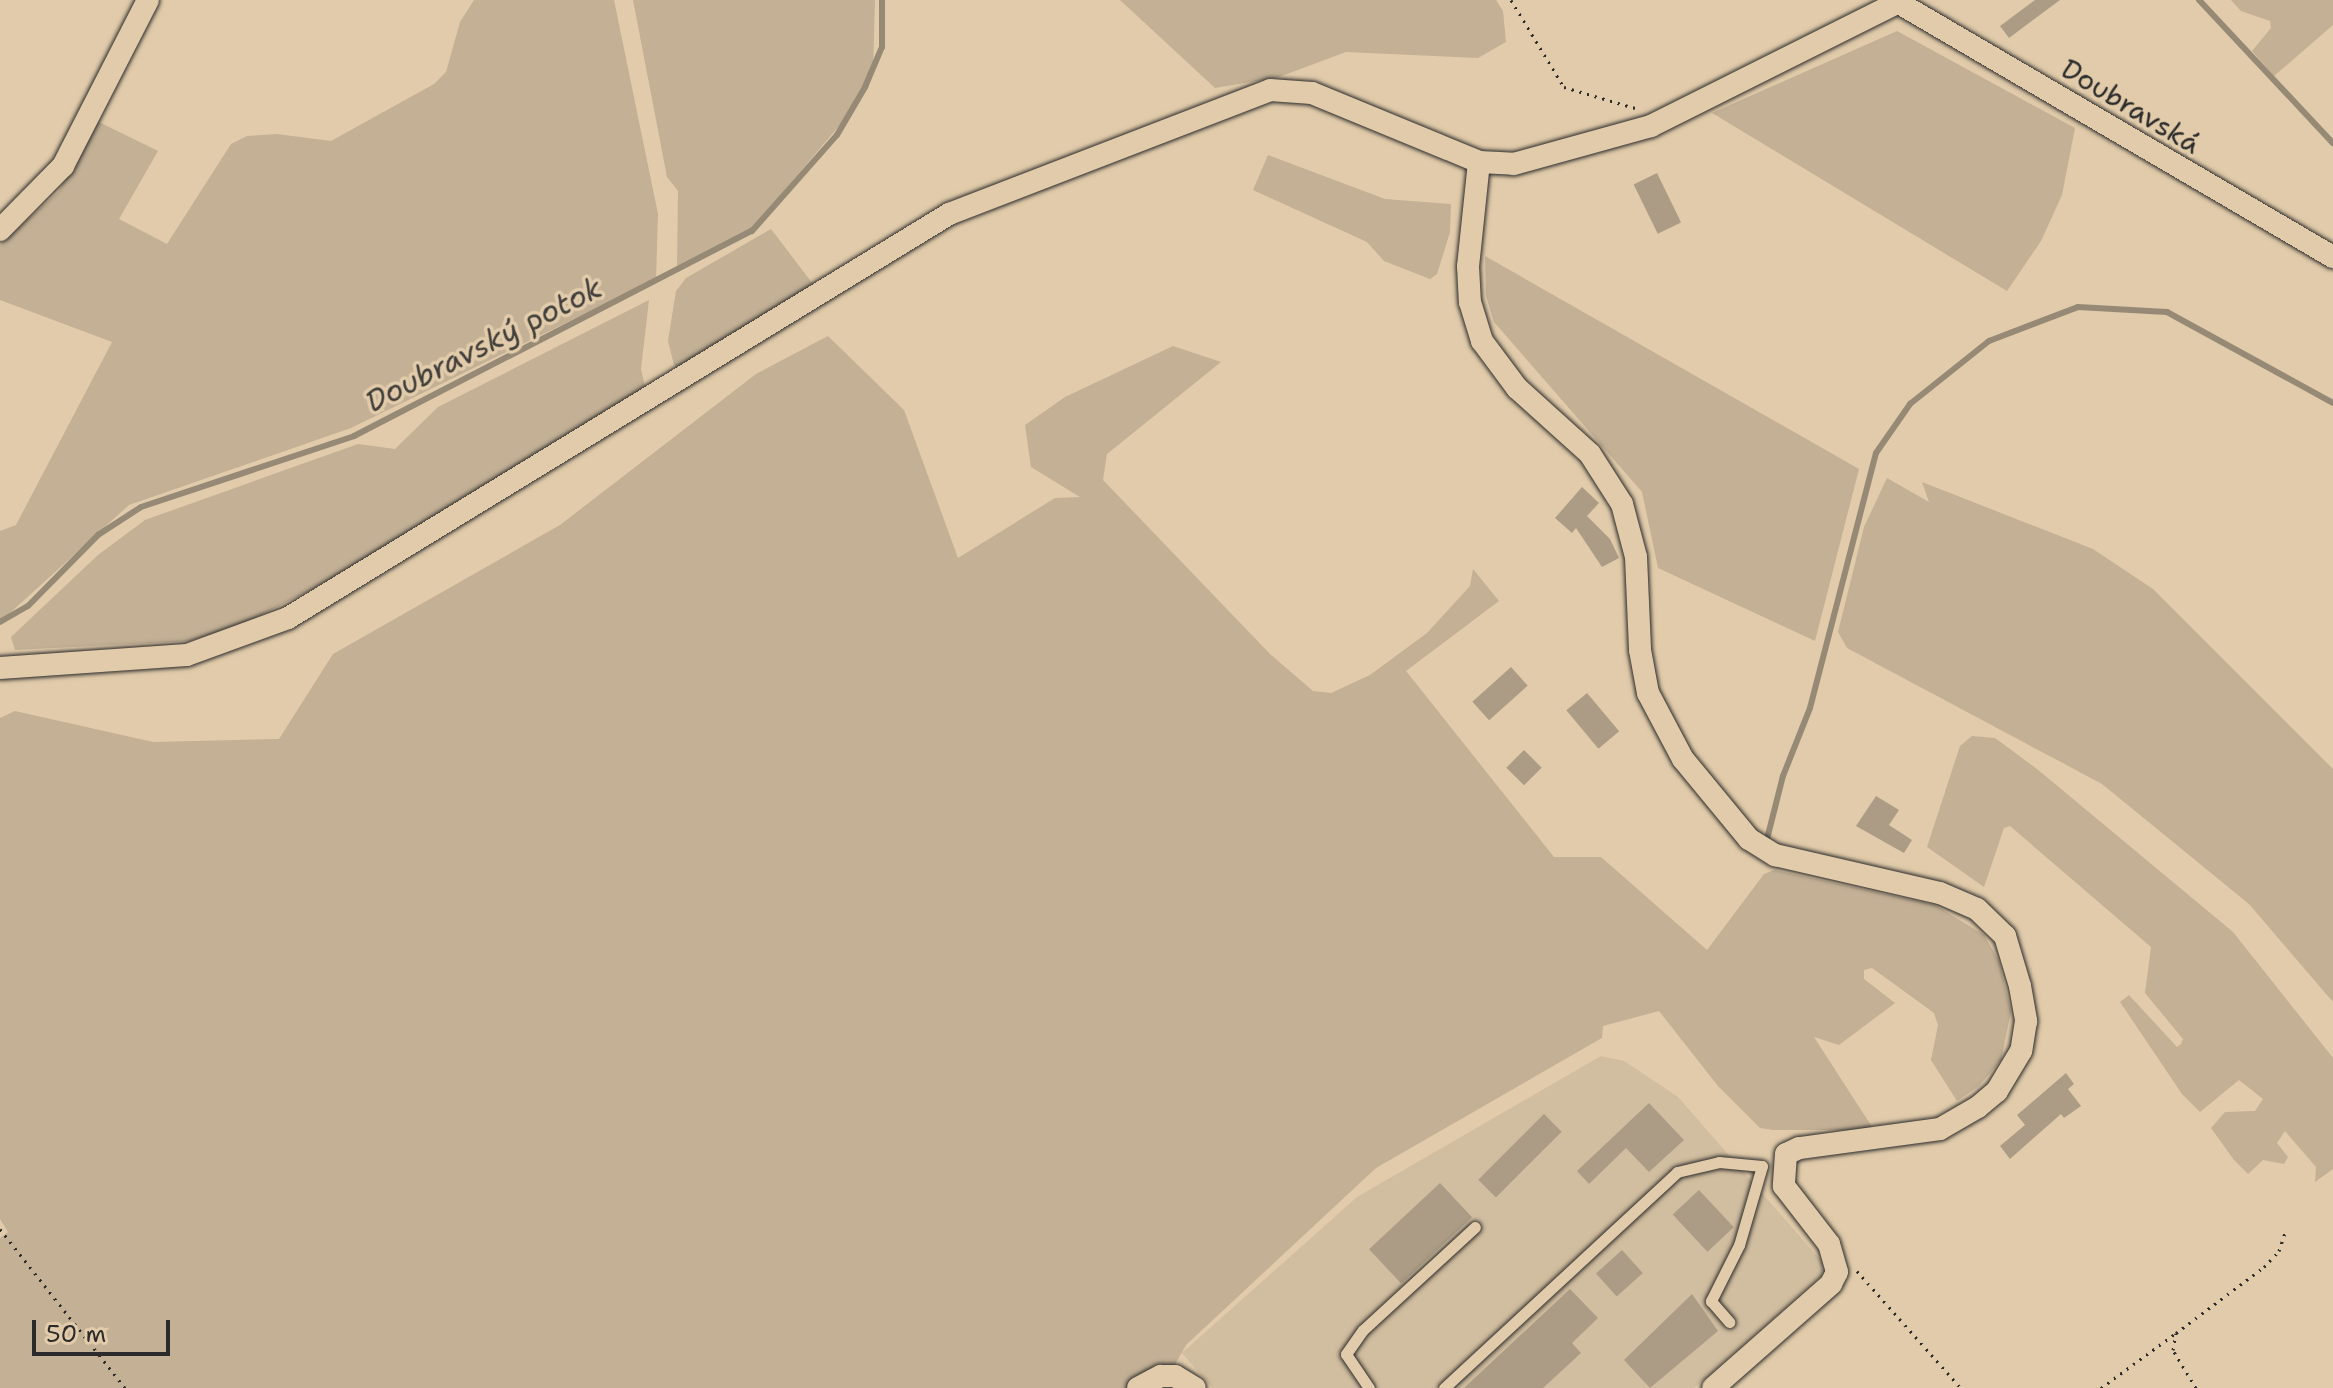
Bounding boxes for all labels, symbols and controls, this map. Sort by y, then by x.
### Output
street label: Doubravská [2055,51,2207,161]
water label: Doubravský potok [360,270,608,420]
scale bar [36,1304,174,1354]
text: 50 m [46,1318,106,1350]

